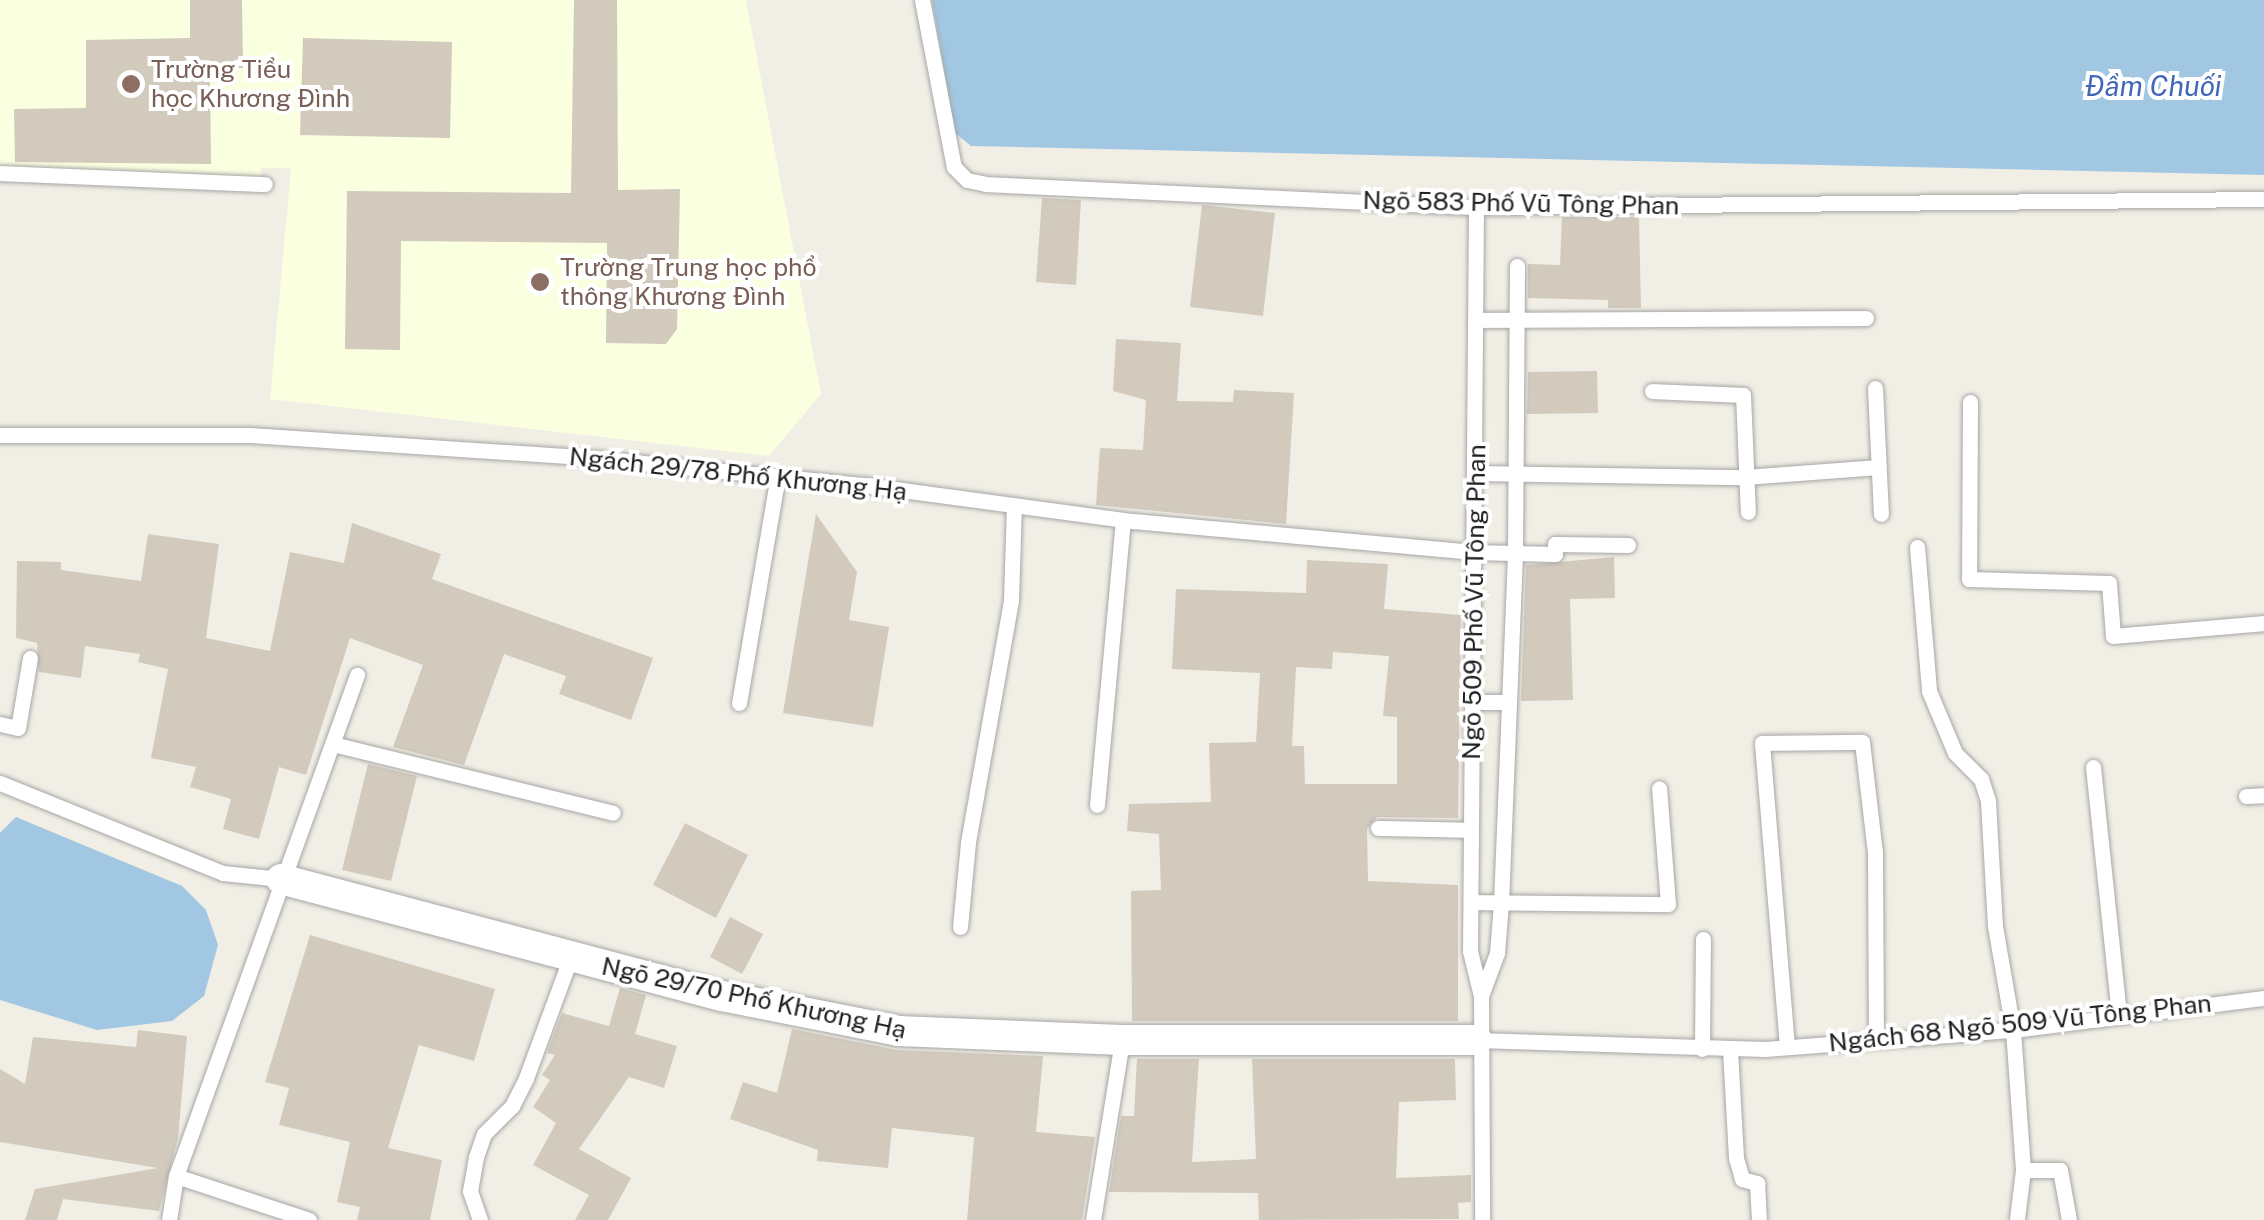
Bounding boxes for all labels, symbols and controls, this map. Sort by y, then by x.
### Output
place label: Trường Tiểu học Khương Đình [151,55,350,114]
water label: Đầm Chuối [2085,69,2221,103]
marker: Trường Tiểu học Khương Đình [120,73,142,95]
street label: Ngõ 583 Phố Vũ Tông Phan [1362,185,1680,221]
place label: Trường Trung học phổ thông Khương Đình [560,253,817,312]
marker: Trường Trung học phổ thông Khương Đình [529,271,551,293]
street label: Ngách 29/78 Phố Khương Hạ [568,441,908,507]
street label: Ngõ 509 Phố Vũ Tông Phan [1456,443,1492,761]
street label: Ngõ 29/70 Phố Khương Hạ [599,951,909,1045]
street label: Ngách 68 Ngõ 509 Vũ Tông Phan [1827,988,2213,1058]

